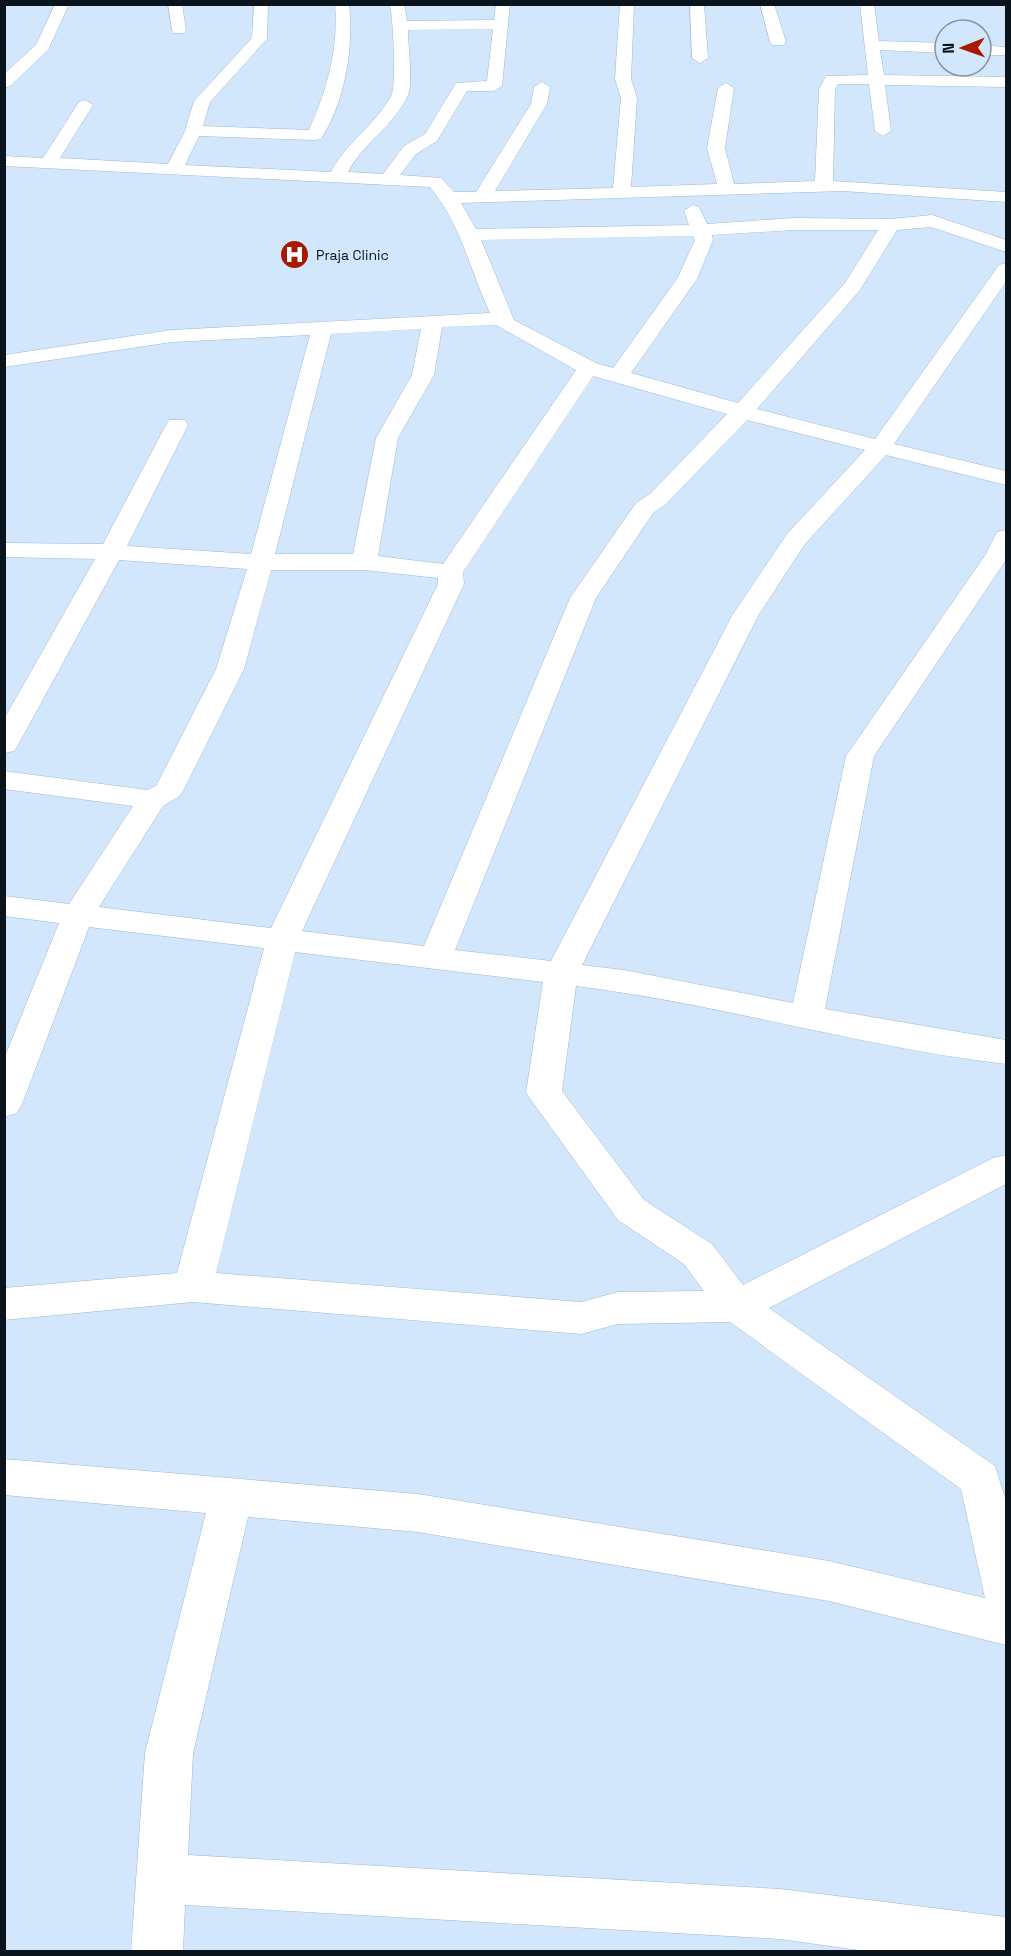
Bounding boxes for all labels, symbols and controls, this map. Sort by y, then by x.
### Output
north arrow [933,18,993,78]
text: N [938,43,959,54]
hospital icon: Praja Clinic [279,239,311,271]
place label: Praja Clinic [316,246,389,264]

